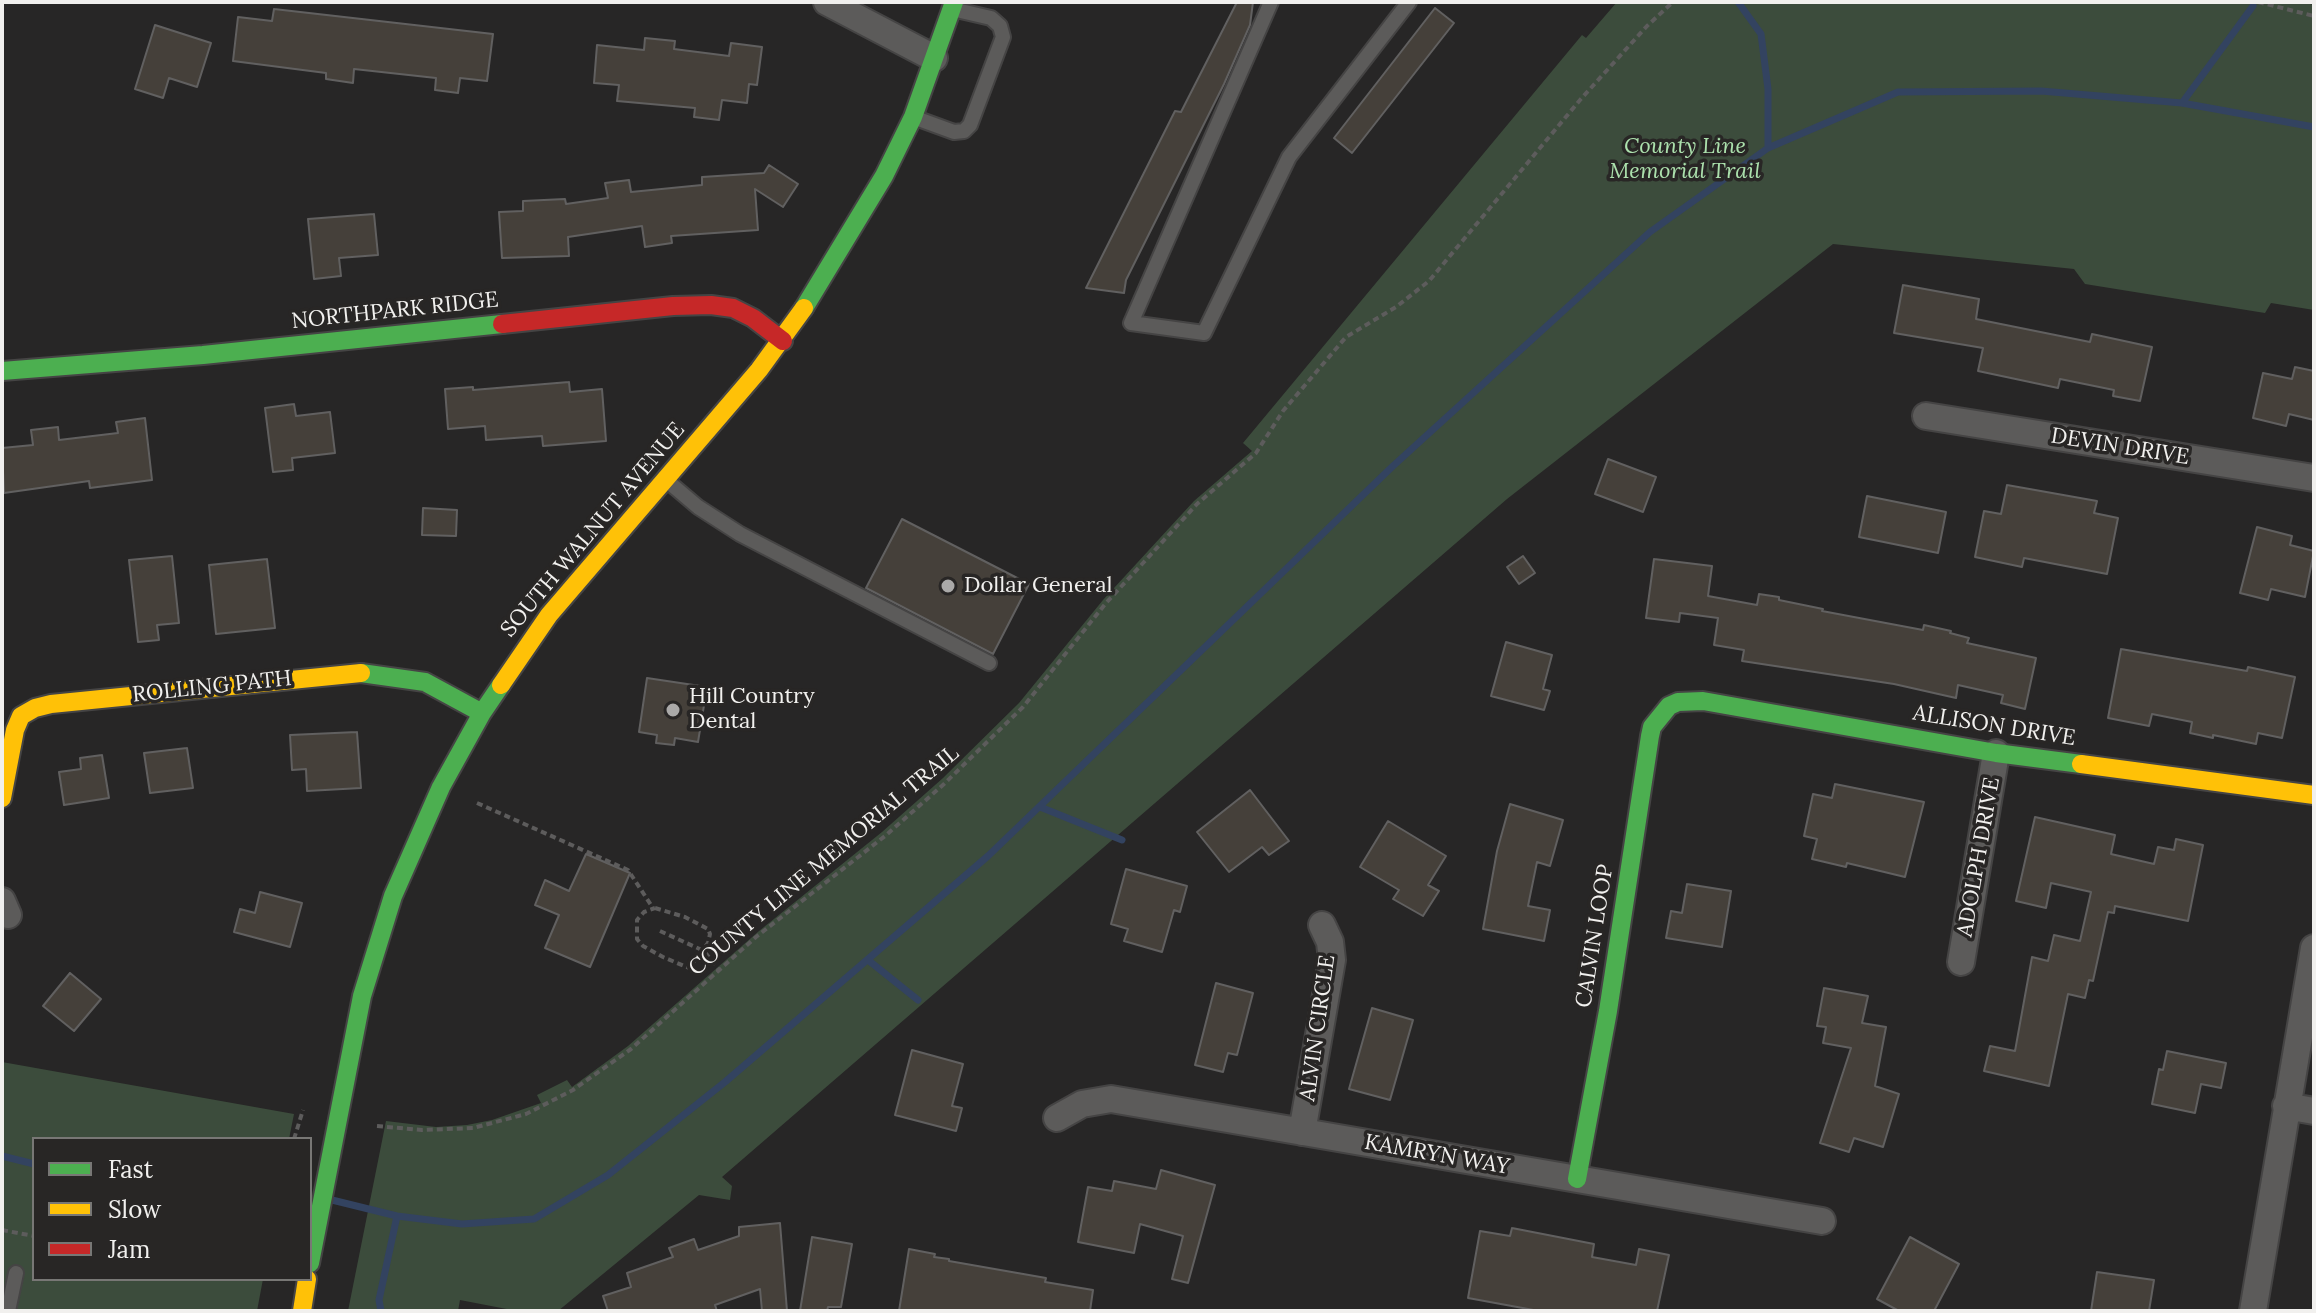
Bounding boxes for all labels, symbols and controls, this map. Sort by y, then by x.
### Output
park label: County Line Memorial Trail [1609,134,1761,186]
street label: NORTHPARK RIDGE [290,287,500,335]
street label: SOUTH WALNUT AVENUE [495,417,691,643]
street label: DEVIN DRIVE [2049,423,2191,471]
place label: Dollar General [964,573,1113,599]
marker: Dollar General [939,577,957,595]
street label: ROLLING PATH [131,666,293,708]
place label: Hill Country Dental [689,684,815,736]
street label: ALLISON DRIVE [1911,700,2077,752]
marker: Hill Country Dental [664,701,682,719]
street label: COUNTY LINE MEMORIAL TRAIL [684,740,964,982]
street label: ADOLPH DRIVE [1952,775,2006,939]
street label: CALVIN LOOP [1571,862,1619,1010]
street label: ALVIN CIRCLE [1295,953,1341,1103]
street label: KAMRYN WAY [1362,1129,1512,1181]
legend [32,1137,312,1281]
text: Fast [108,1154,153,1185]
text: Slow [108,1194,161,1225]
text: Jam [108,1234,150,1265]

